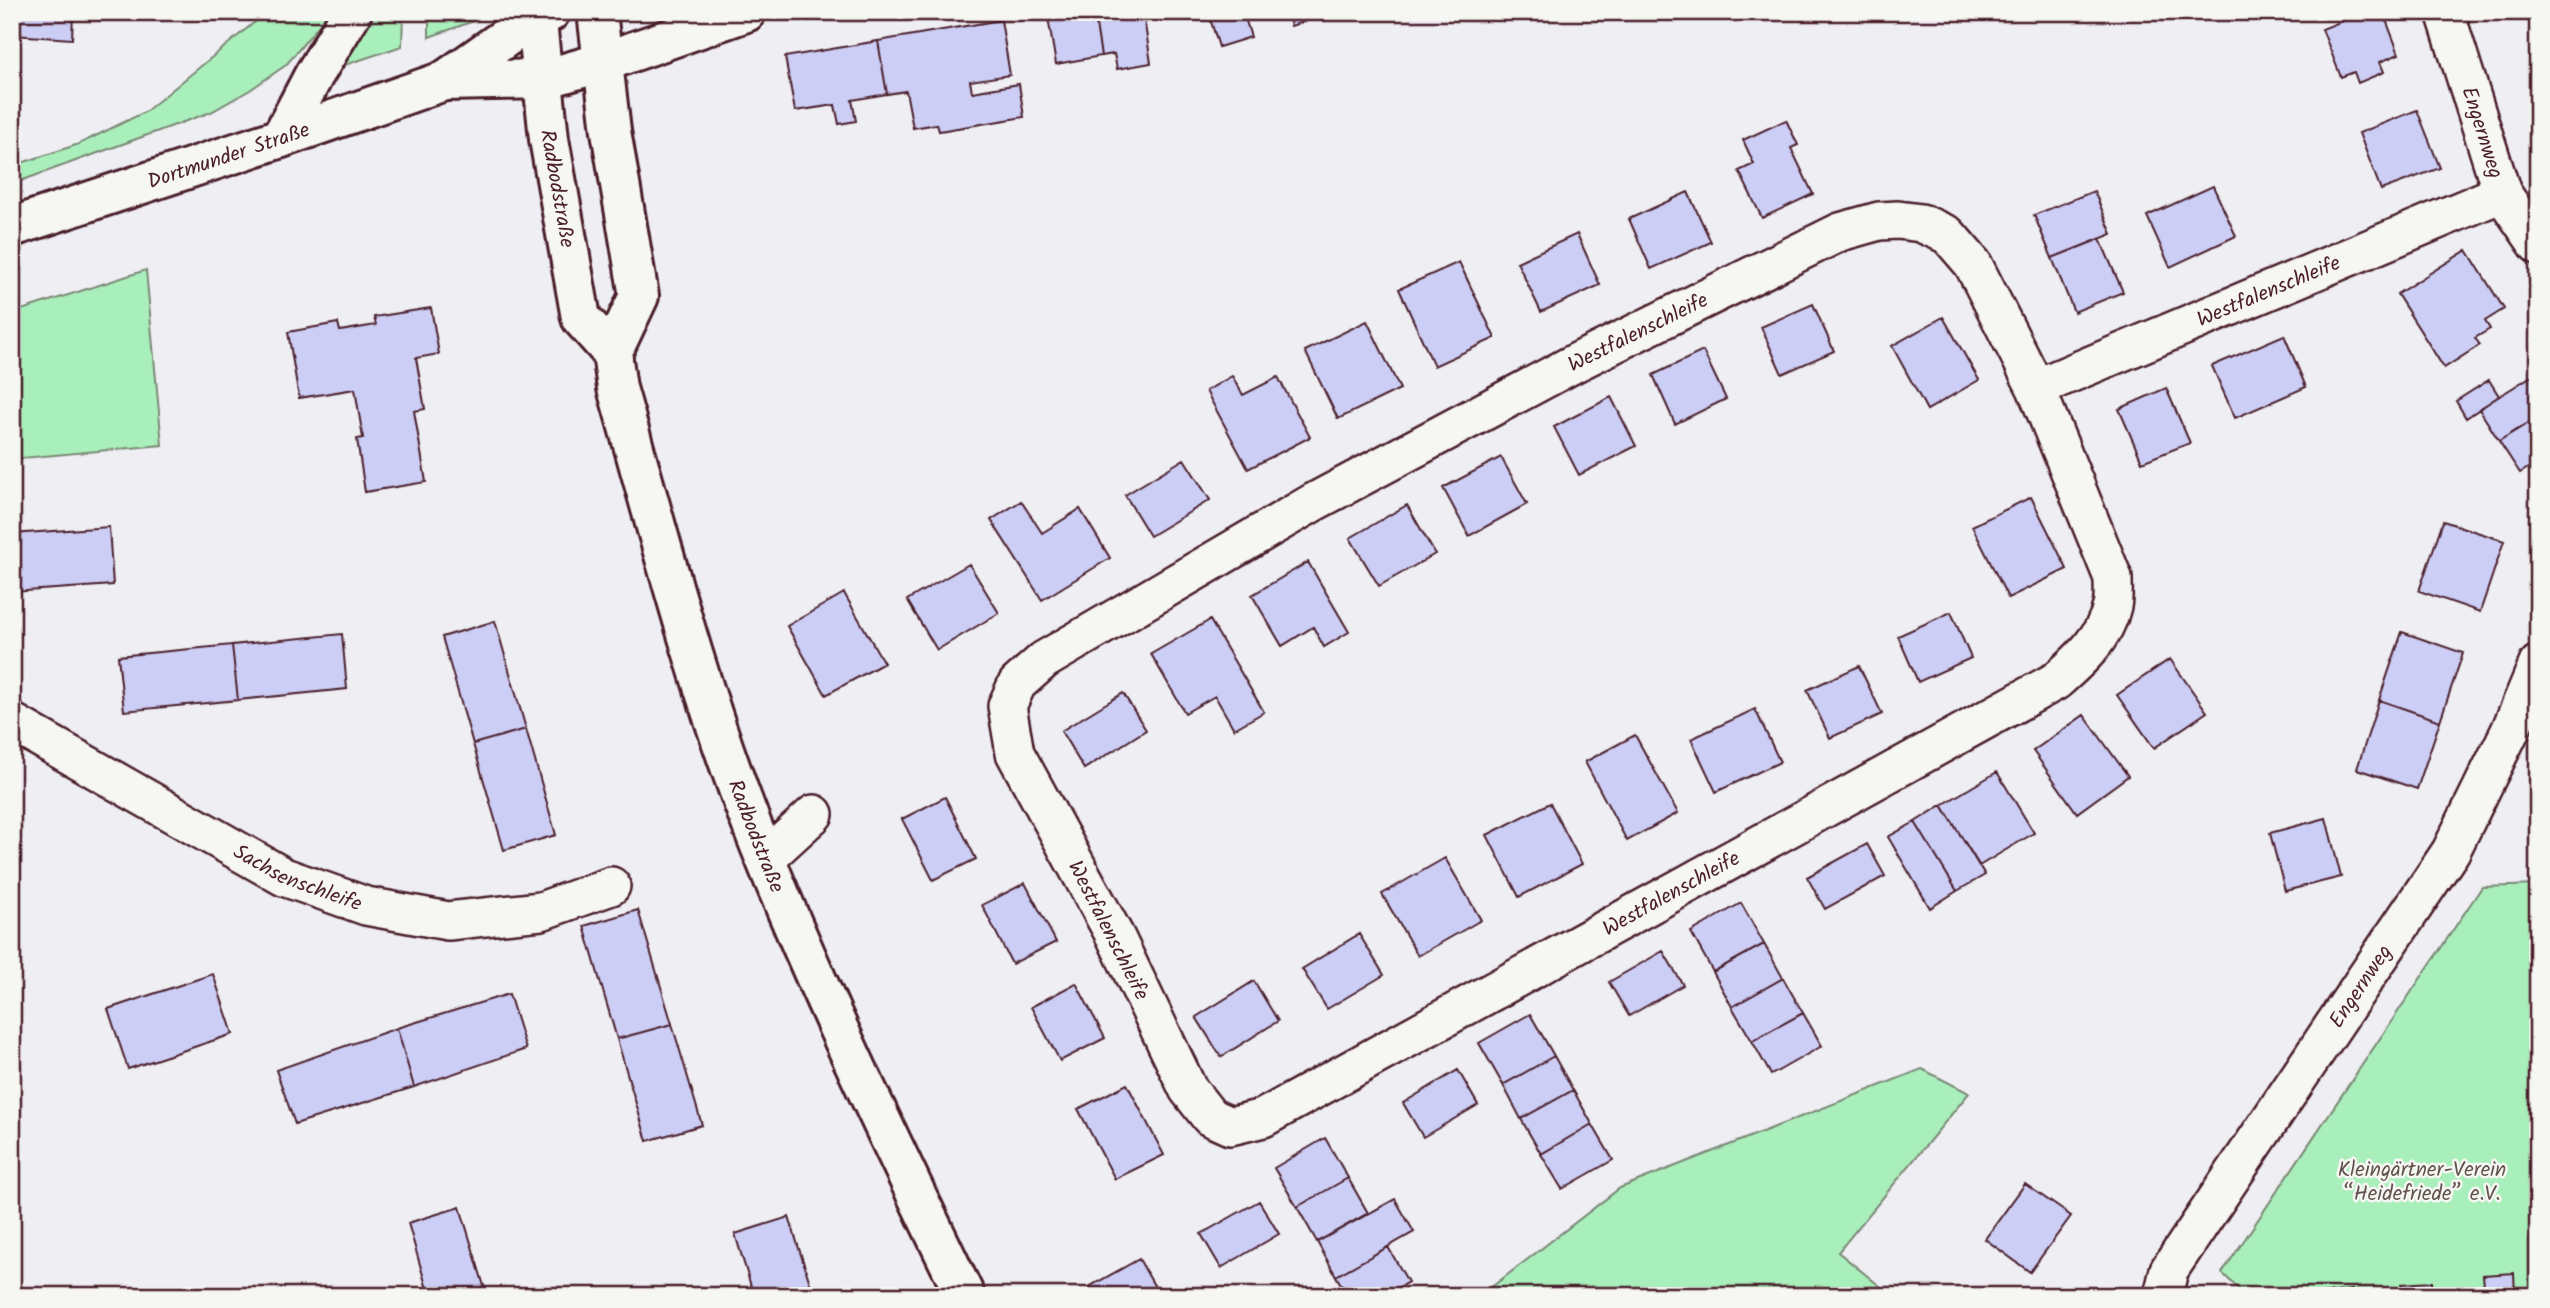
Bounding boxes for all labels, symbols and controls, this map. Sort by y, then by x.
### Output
street label: Engernweg [2451,83,2511,183]
street label: Dortmunder Straße [143,114,315,199]
street label: Radbodstraße [530,128,583,251]
street label: Westfalenschleife [2192,247,2346,337]
street label: Westfalenschleife [1563,284,1715,382]
street label: Radbodstraße [718,775,793,899]
street label: Sachsenschleife [226,836,367,921]
street label: Westfalenschleife [1597,843,1747,946]
street label: Westfalenschleife [1058,855,1157,1007]
street label: Engernweg [2321,938,2401,1035]
park label: Kleingärtner-Verein “Heidefriede” e.V. [2338,1154,2506,1211]

